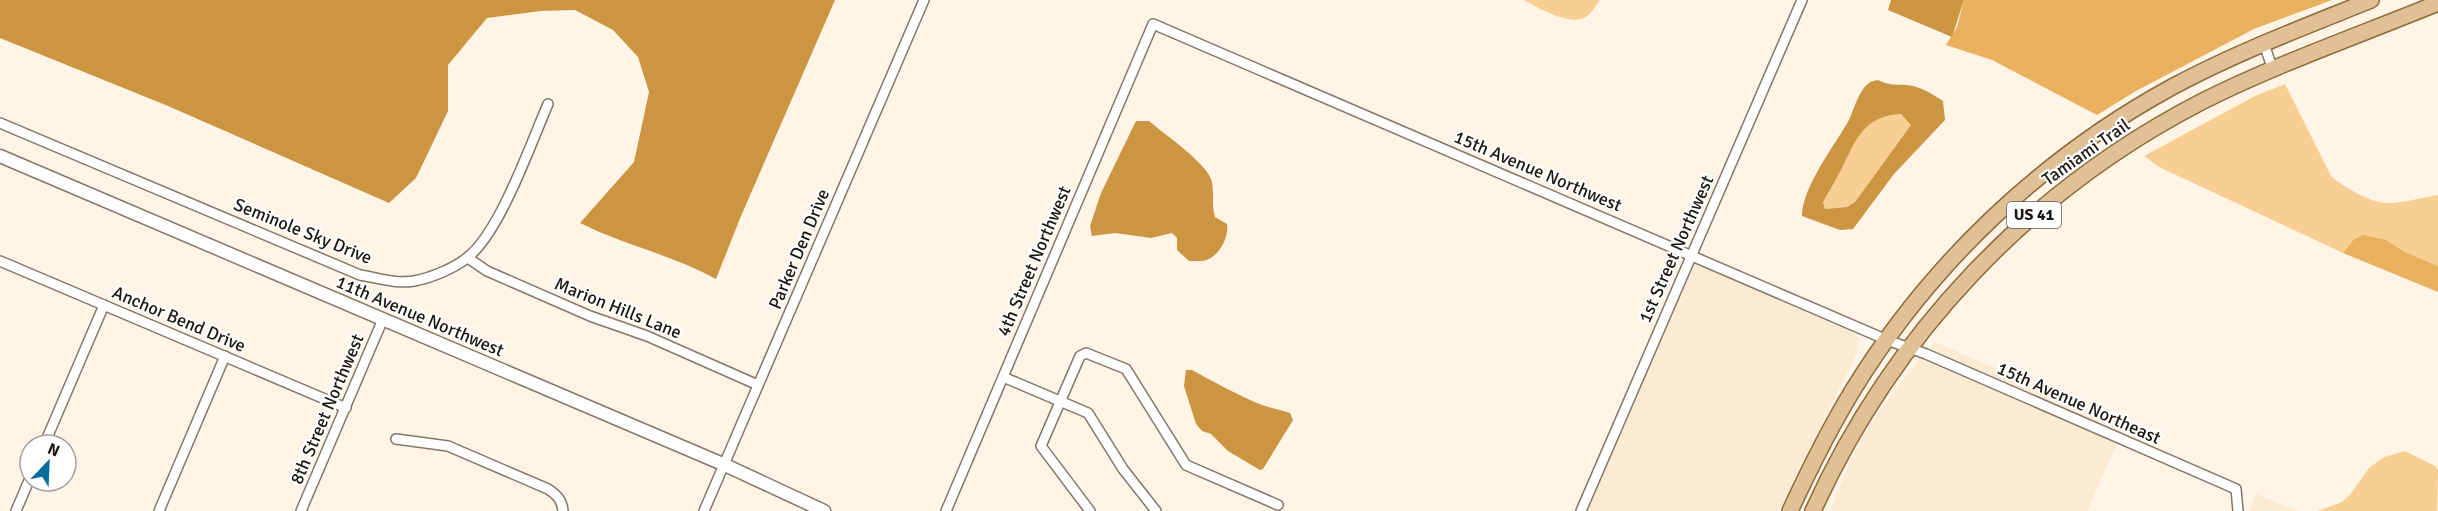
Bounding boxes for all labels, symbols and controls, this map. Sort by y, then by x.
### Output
street label: Tamiami Trail [2038,114,2134,190]
street label: 15th Avenue Northwest [1451,126,1625,216]
street label: 1st Street Northwest [1634,172,1718,326]
street label: 4th Street Northwest [992,183,1076,339]
street label: Parker Den Drive [764,186,834,312]
street label: Seminole Sky Drive [231,193,375,269]
road number: US 41 [2007,202,2061,228]
street label: 11th Avenue Northwest [333,271,507,361]
street label: Marion Hills Lane [551,273,685,343]
street label: Anchor Bend Drive [109,281,249,357]
street label: 8th Street Northwest [285,331,369,487]
street label: 15th Avenue Northeast [1994,357,2164,449]
north arrow [18,433,78,493]
text: N [44,439,63,461]

